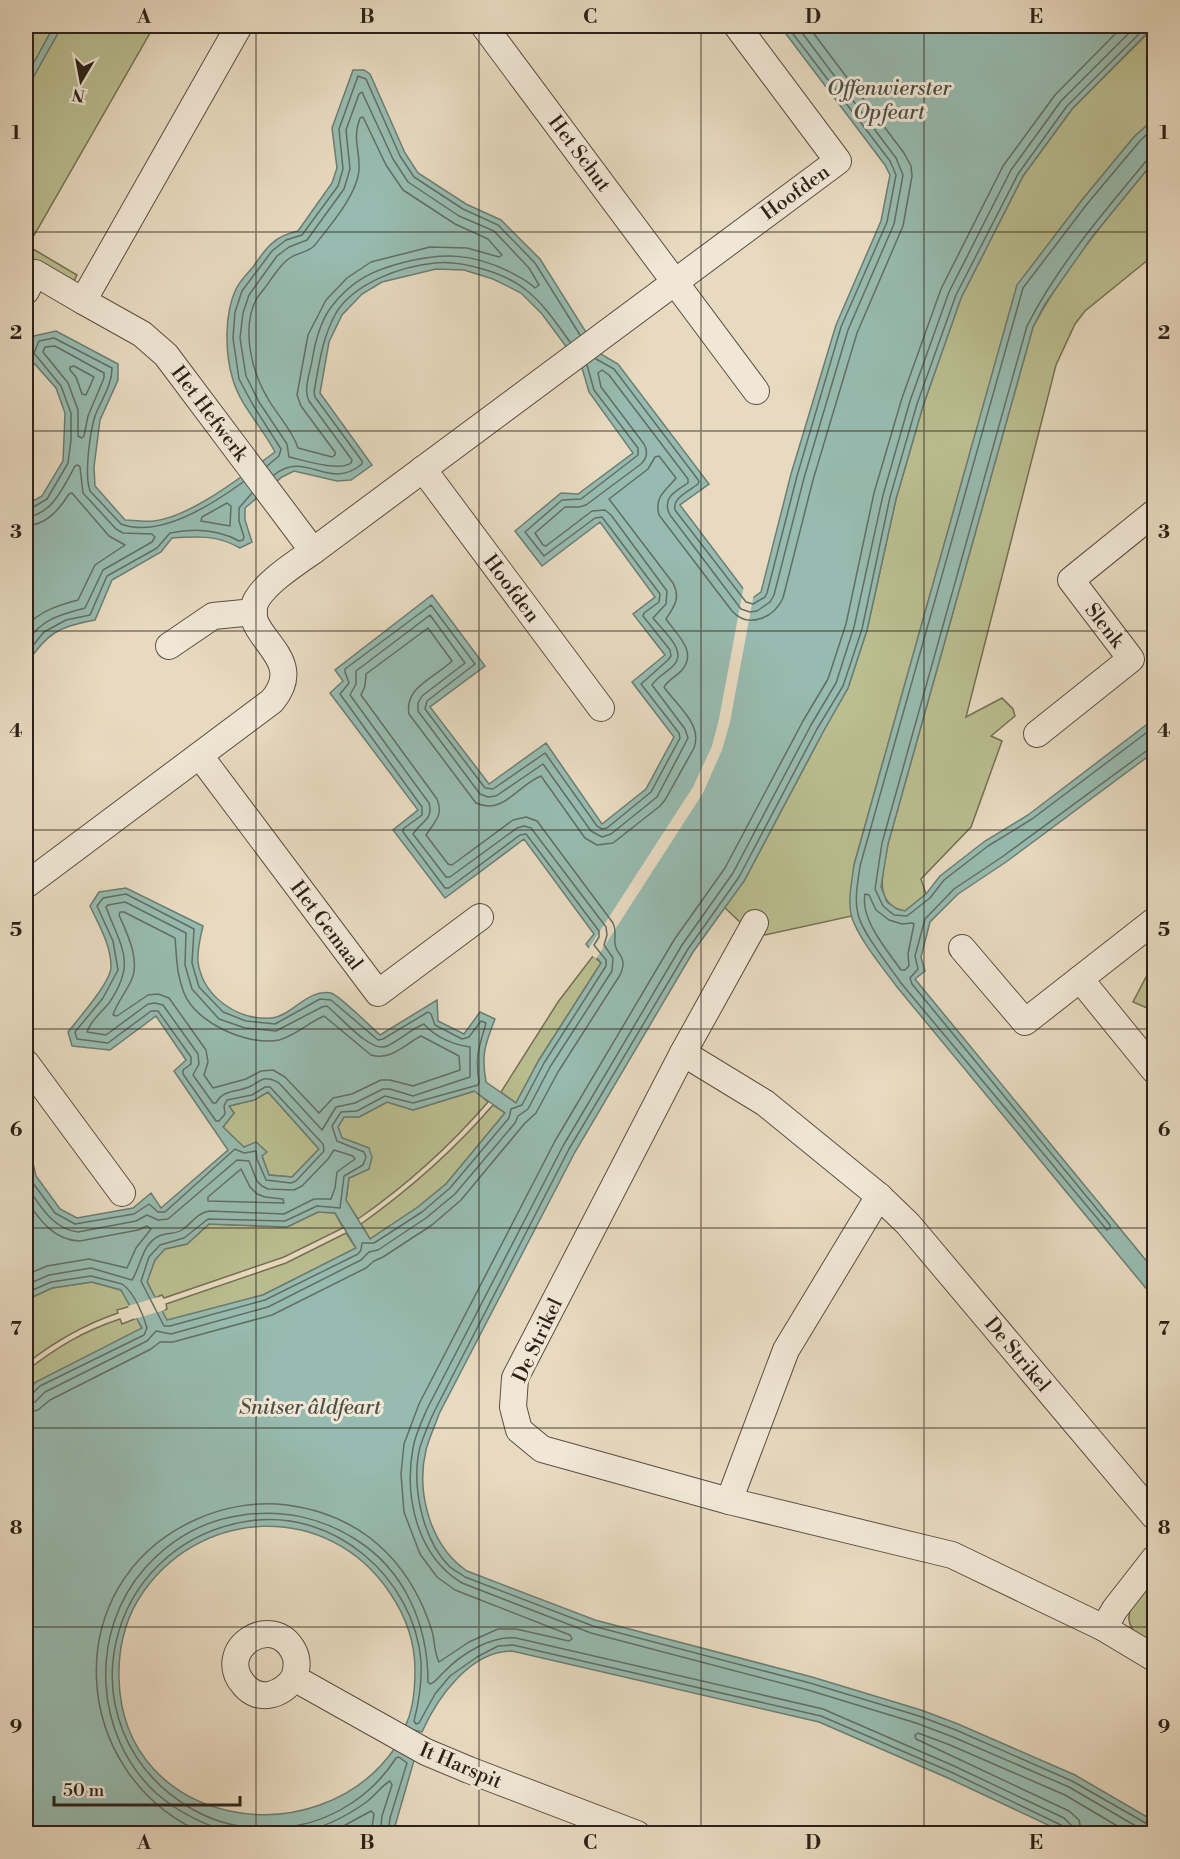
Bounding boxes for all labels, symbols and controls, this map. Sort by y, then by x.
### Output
text: A [136,5,152,30]
text: B [359,5,375,30]
text: C [583,5,597,30]
text: D [805,5,821,30]
text: E [1029,5,1043,30]
north arrow [51,51,111,111]
water label: Offenwierster Opfeart [827,76,952,126]
text: N [70,84,87,106]
street label: Het Schut [542,111,616,197]
text: 1 [11,121,21,146]
text: 1 [1159,121,1169,146]
street label: Hoofden [757,160,835,226]
text: 2 [10,321,22,346]
text: 2 [1158,321,1170,346]
street label: Het Hefwerk [165,361,254,468]
text: 3 [10,520,22,545]
text: 3 [1158,520,1170,545]
street label: Hoofden [477,550,545,628]
street label: Slenk [1079,599,1130,654]
text: 4 [9,719,23,744]
text: 4 [1157,719,1171,744]
street label: Het Gemaal [284,876,368,976]
text: 5 [10,918,22,943]
text: 5 [1158,918,1170,943]
text: 6 [10,1118,23,1143]
text: 6 [1158,1118,1171,1143]
street label: De Strikel [508,1294,569,1387]
street label: De Strikel [978,1312,1055,1398]
text: 7 [10,1317,22,1342]
text: 7 [1158,1317,1170,1342]
water label: Snitser âldfeart [239,1395,382,1421]
text: 8 [10,1516,23,1541]
text: 8 [1158,1516,1171,1541]
text: 9 [10,1715,22,1740]
text: 9 [1158,1715,1170,1740]
street label: It Harspit [415,1738,505,1795]
scale bar [54,1769,240,1807]
text: 50 m [63,1779,105,1802]
text: A [136,1831,152,1856]
text: B [359,1831,375,1856]
text: C [583,1831,597,1856]
text: D [805,1831,821,1856]
text: E [1029,1831,1043,1856]

